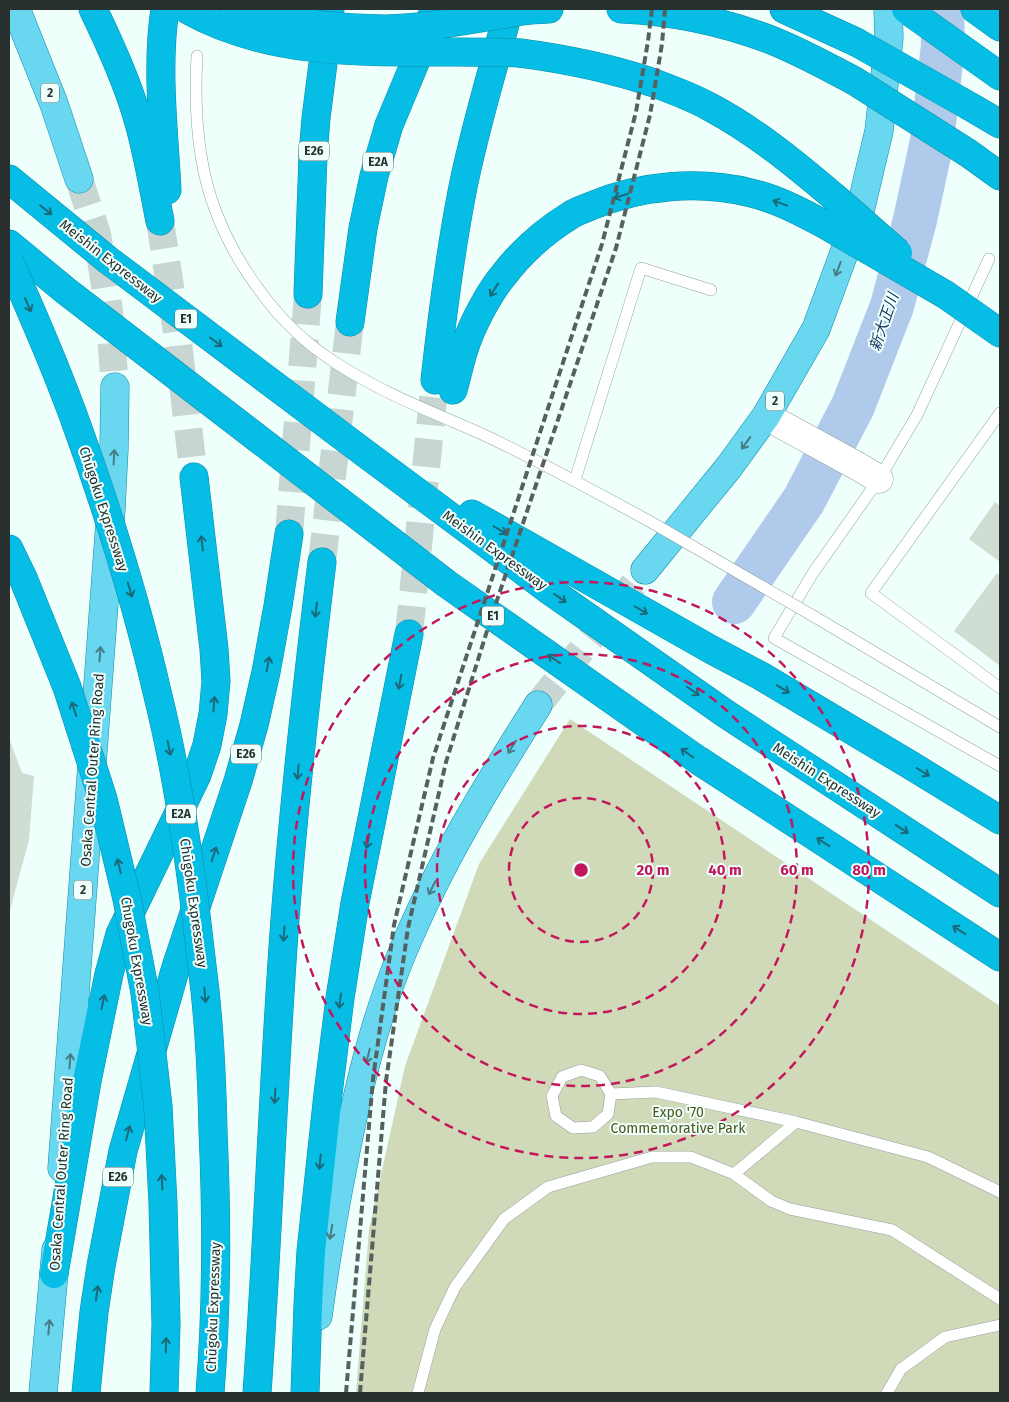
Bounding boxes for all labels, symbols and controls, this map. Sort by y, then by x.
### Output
road number: 2 [41,84,59,102]
road number: E26 [299,142,329,160]
road number: E2A [363,152,393,172]
one-way arrow [613,191,629,201]
one-way arrow [773,198,788,207]
one-way arrow [40,204,53,215]
street label: Meishin Expressway [56,216,165,307]
one-way arrow [833,261,842,276]
one-way arrow [488,283,499,297]
water label: 新大正川 [866,289,903,353]
one-way arrow [24,297,34,312]
road number: E1 [175,310,197,328]
one-way arrow [209,336,222,347]
road number: 2 [766,392,784,411]
one-way arrow [741,436,751,450]
street label: Chūgoku Expressway [75,445,132,574]
one-way arrow [109,449,118,465]
street label: Meishin Expressway [439,507,550,594]
one-way arrow [492,525,507,535]
one-way arrow [197,535,207,551]
one-way arrow [125,582,135,598]
one-way arrow [553,593,567,603]
one-way arrow [311,602,321,618]
road number: E1 [482,606,504,626]
one-way arrow [633,606,648,616]
one-way arrow [96,646,105,662]
one-way arrow [547,654,561,664]
one-way arrow [263,656,273,672]
street label: Osaka Central Outer Ring Road [77,673,108,867]
one-way arrow [395,673,404,689]
one-way arrow [776,684,790,694]
one-way arrow [686,686,700,696]
one-way arrow [209,697,219,713]
one-way arrow [69,702,79,718]
one-way arrow [165,739,174,755]
one-way arrow [507,739,517,753]
street label: Meishin Expressway [770,739,884,822]
road number: E26 [231,744,261,764]
one-way arrow [680,748,694,758]
one-way arrow [293,764,302,780]
one-way arrow [915,768,929,778]
road number: E2A [166,804,196,824]
one-way arrow [894,824,908,834]
one-way arrow [362,833,372,849]
street label: Chūgoku Expressway [176,837,211,969]
one-way arrow [816,837,830,847]
one-way arrow [210,846,220,862]
one-way arrow [114,858,123,874]
centre of rings [572,861,590,879]
text: 20 m [637,861,669,879]
text: 40 m [708,861,742,879]
text: 60 m [780,861,814,879]
text: 80 m [852,861,886,879]
road number: 2 [74,880,92,900]
one-way arrow [426,880,436,895]
street label: Chugoku Expressway [117,895,156,1027]
one-way arrow [279,925,289,941]
one-way arrow [953,925,967,935]
one-way arrow [201,987,210,1003]
one-way arrow [334,993,344,1009]
one-way arrow [99,995,108,1011]
one-way arrow [362,1047,372,1063]
one-way arrow [65,1053,75,1069]
street label: Osaka Central Outer Ring Road [46,1077,77,1271]
one-way arrow [270,1088,279,1104]
park label: Expo '70 Commemorative Park [611,1104,746,1137]
one-way arrow [124,1126,134,1142]
one-way arrow [315,1154,325,1170]
road number: E26 [103,1168,133,1186]
one-way arrow [158,1174,167,1190]
one-way arrow [326,1223,336,1239]
street label: Chūgoku Expressway [203,1241,224,1372]
one-way arrow [92,1285,102,1301]
one-way arrow [44,1320,54,1336]
one-way arrow [161,1337,171,1353]

